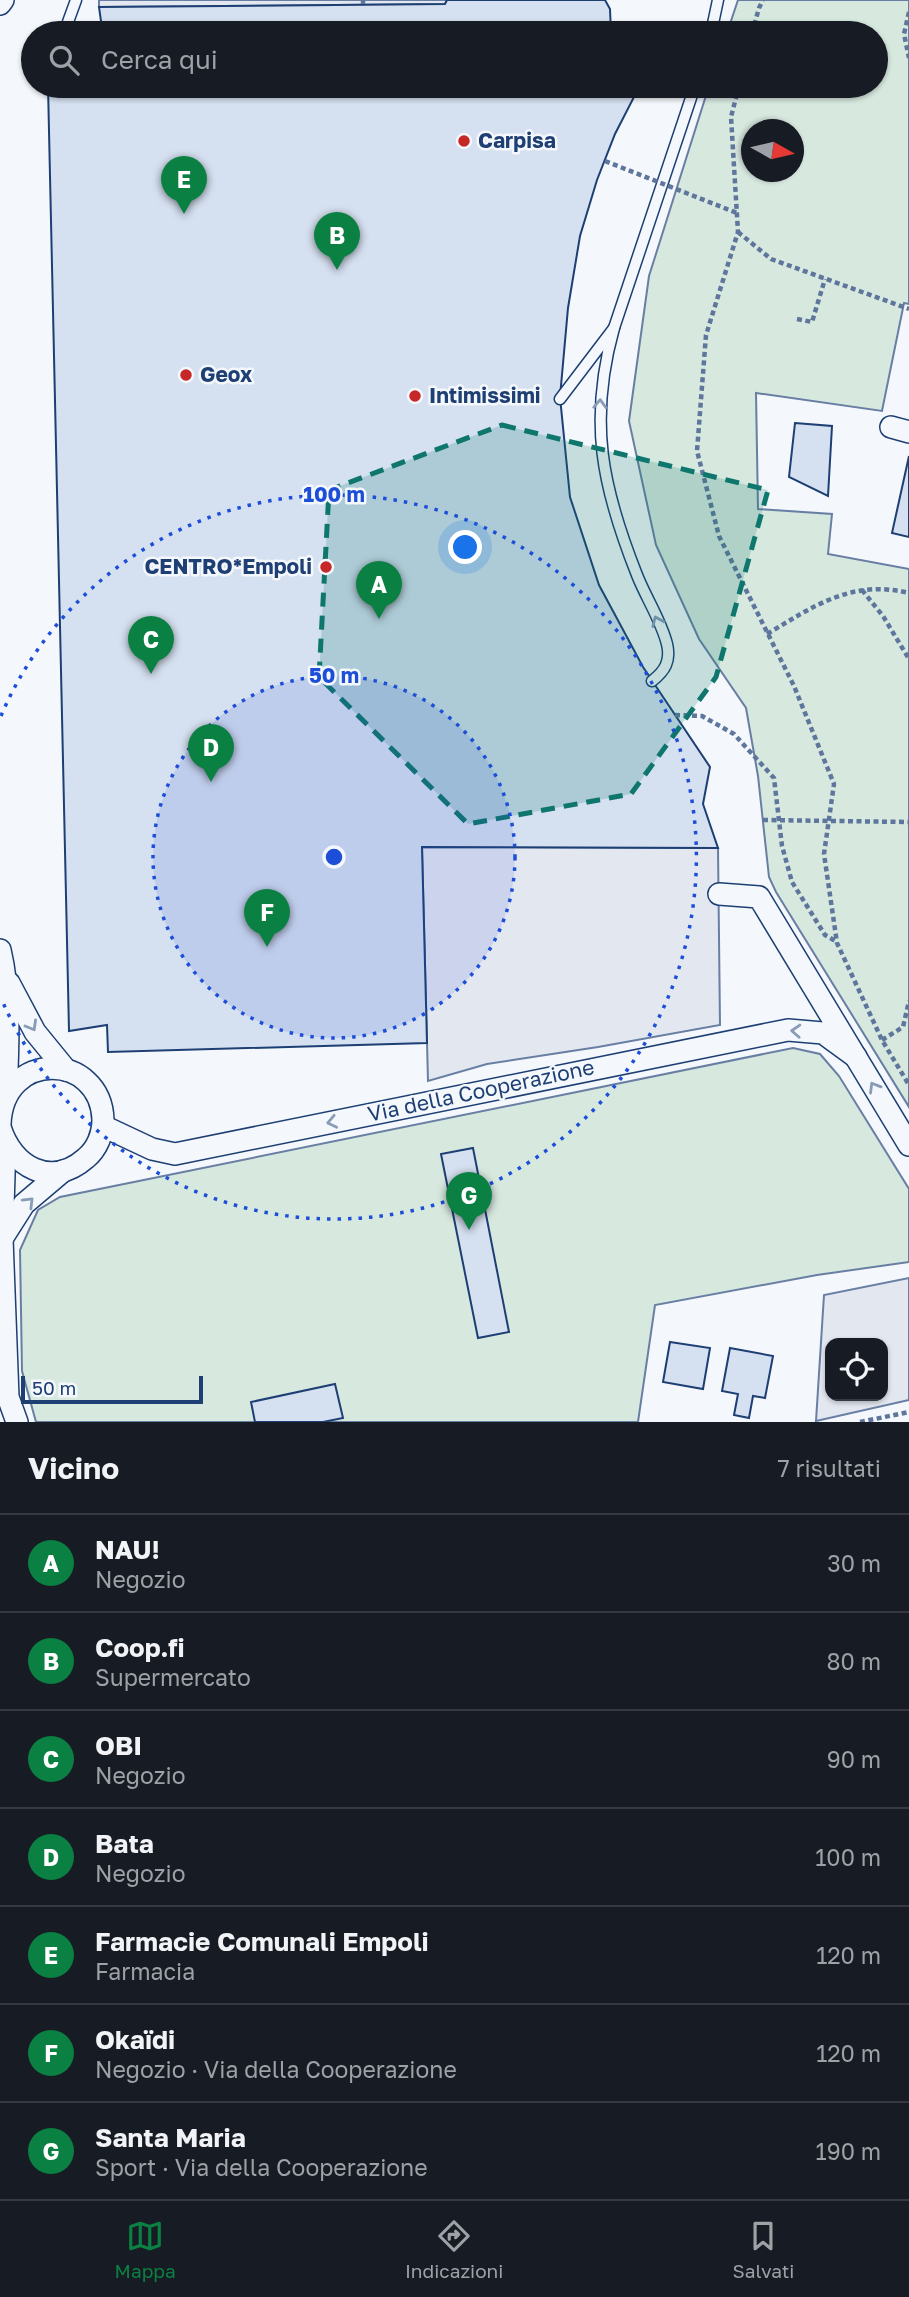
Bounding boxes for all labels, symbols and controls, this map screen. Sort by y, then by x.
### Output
search box [21,21,888,98]
icon: search [45,41,83,79]
text: Cerca qui [101,44,218,75]
north arrow [741,119,804,182]
place label: Carpisa [478,127,556,153]
marker: Carpisa [456,133,472,149]
pin: E [161,156,207,214]
pin: B [314,212,360,270]
place label: Geox [200,361,252,387]
marker: Geox [178,367,194,383]
place label: Intimissimi [429,382,541,408]
marker: Intimissimi [407,388,423,404]
one-way arrow [593,398,608,409]
text: 100 m [303,481,365,507]
your location [448,530,482,564]
place label: CENTRO*Empoli [144,553,312,579]
marker: CENTRO*Empoli [318,559,334,575]
pin: A [356,561,402,619]
pin: C [128,616,174,674]
one-way arrow [652,616,666,628]
text: 50 m [309,662,359,688]
pin: D [188,724,234,782]
centre of rings [322,845,346,869]
pin: F [244,889,290,947]
one-way arrow [24,1019,37,1032]
one-way arrow [790,1024,801,1039]
street label: Via della Cooperazione [365,1053,596,1127]
one-way arrow [869,1081,882,1094]
one-way arrow [326,1113,338,1128]
pin: G [446,1172,492,1230]
one-way arrow [20,1197,33,1210]
map controls [825,1338,888,1401]
button: locate [825,1338,888,1401]
scale bar [21,1373,203,1405]
text: 50 m [32,1376,76,1399]
text: Vicino [28,1450,119,1486]
text: 7 risultati [778,1454,881,1482]
text: NAU! [95,1534,160,1565]
text: A [43,1549,59,1577]
text: 30 m [827,1549,881,1577]
text: Negozio [95,1565,185,1593]
text: Coop.fi [95,1632,185,1663]
text: B [43,1647,59,1675]
text: 80 m [827,1647,881,1675]
text: Supermercato [95,1663,251,1691]
text: OBI [95,1730,142,1761]
text: C [43,1745,59,1773]
text: 90 m [827,1745,881,1773]
text: Negozio [95,1761,185,1789]
text: Bata [95,1828,154,1859]
text: D [43,1843,59,1871]
text: 100 m [815,1843,881,1871]
text: Negozio [95,1859,185,1887]
text: Farmacie Comunali Empoli [95,1926,429,1957]
text: E [44,1941,58,1969]
text: 120 m [816,1941,881,1969]
text: Farmacia [95,1957,195,1985]
text: Okaïdi [95,2024,175,2055]
text: F [44,2039,58,2067]
text: 120 m [816,2039,881,2067]
text: Negozio · Via della Cooperazione [95,2055,457,2083]
text: Santa Maria [95,2122,246,2153]
text: G [43,2137,59,2165]
text: 190 m [816,2137,881,2165]
text: Sport · Via della Cooperazione [95,2153,428,2181]
tab: Mappa [115,2217,176,2282]
tab: Indicazioni [405,2217,503,2282]
tab: Salvati [733,2217,794,2282]

